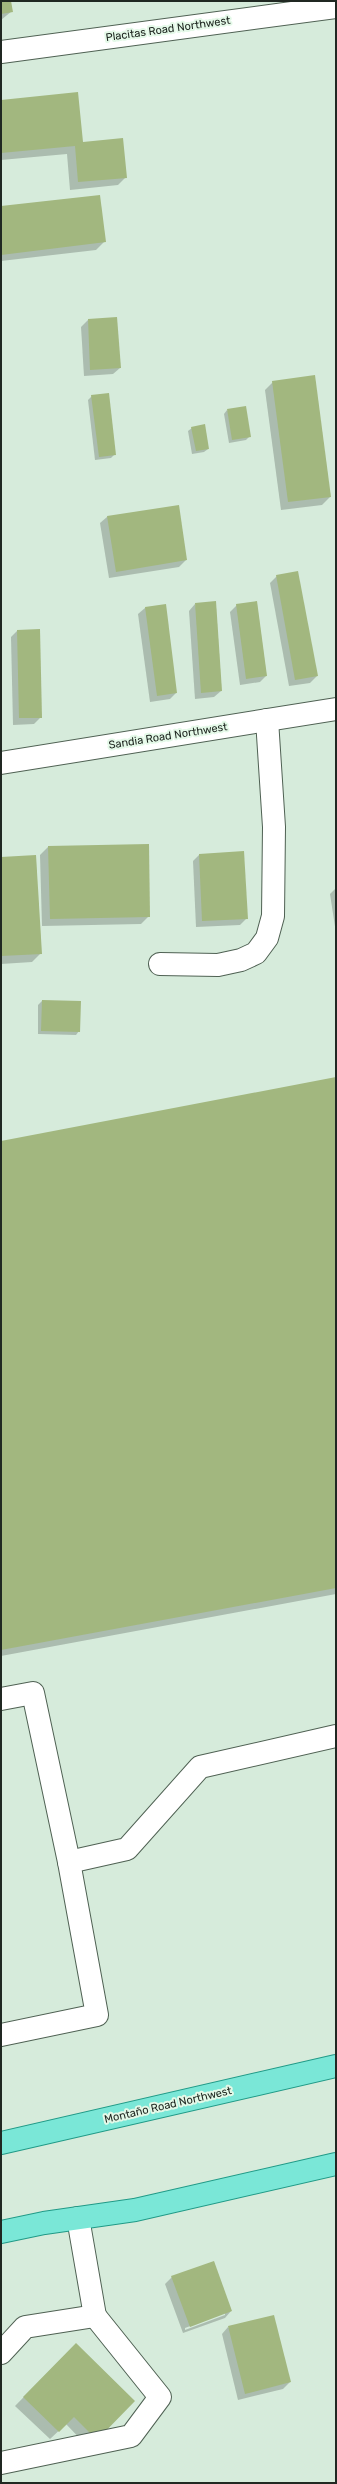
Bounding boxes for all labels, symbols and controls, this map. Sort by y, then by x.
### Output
street label: Placitas Road Northwest [105,14,232,44]
street label: Sandia Road Northwest [108,720,229,752]
street label: Montaño Road Northwest [103,2084,234,2126]

